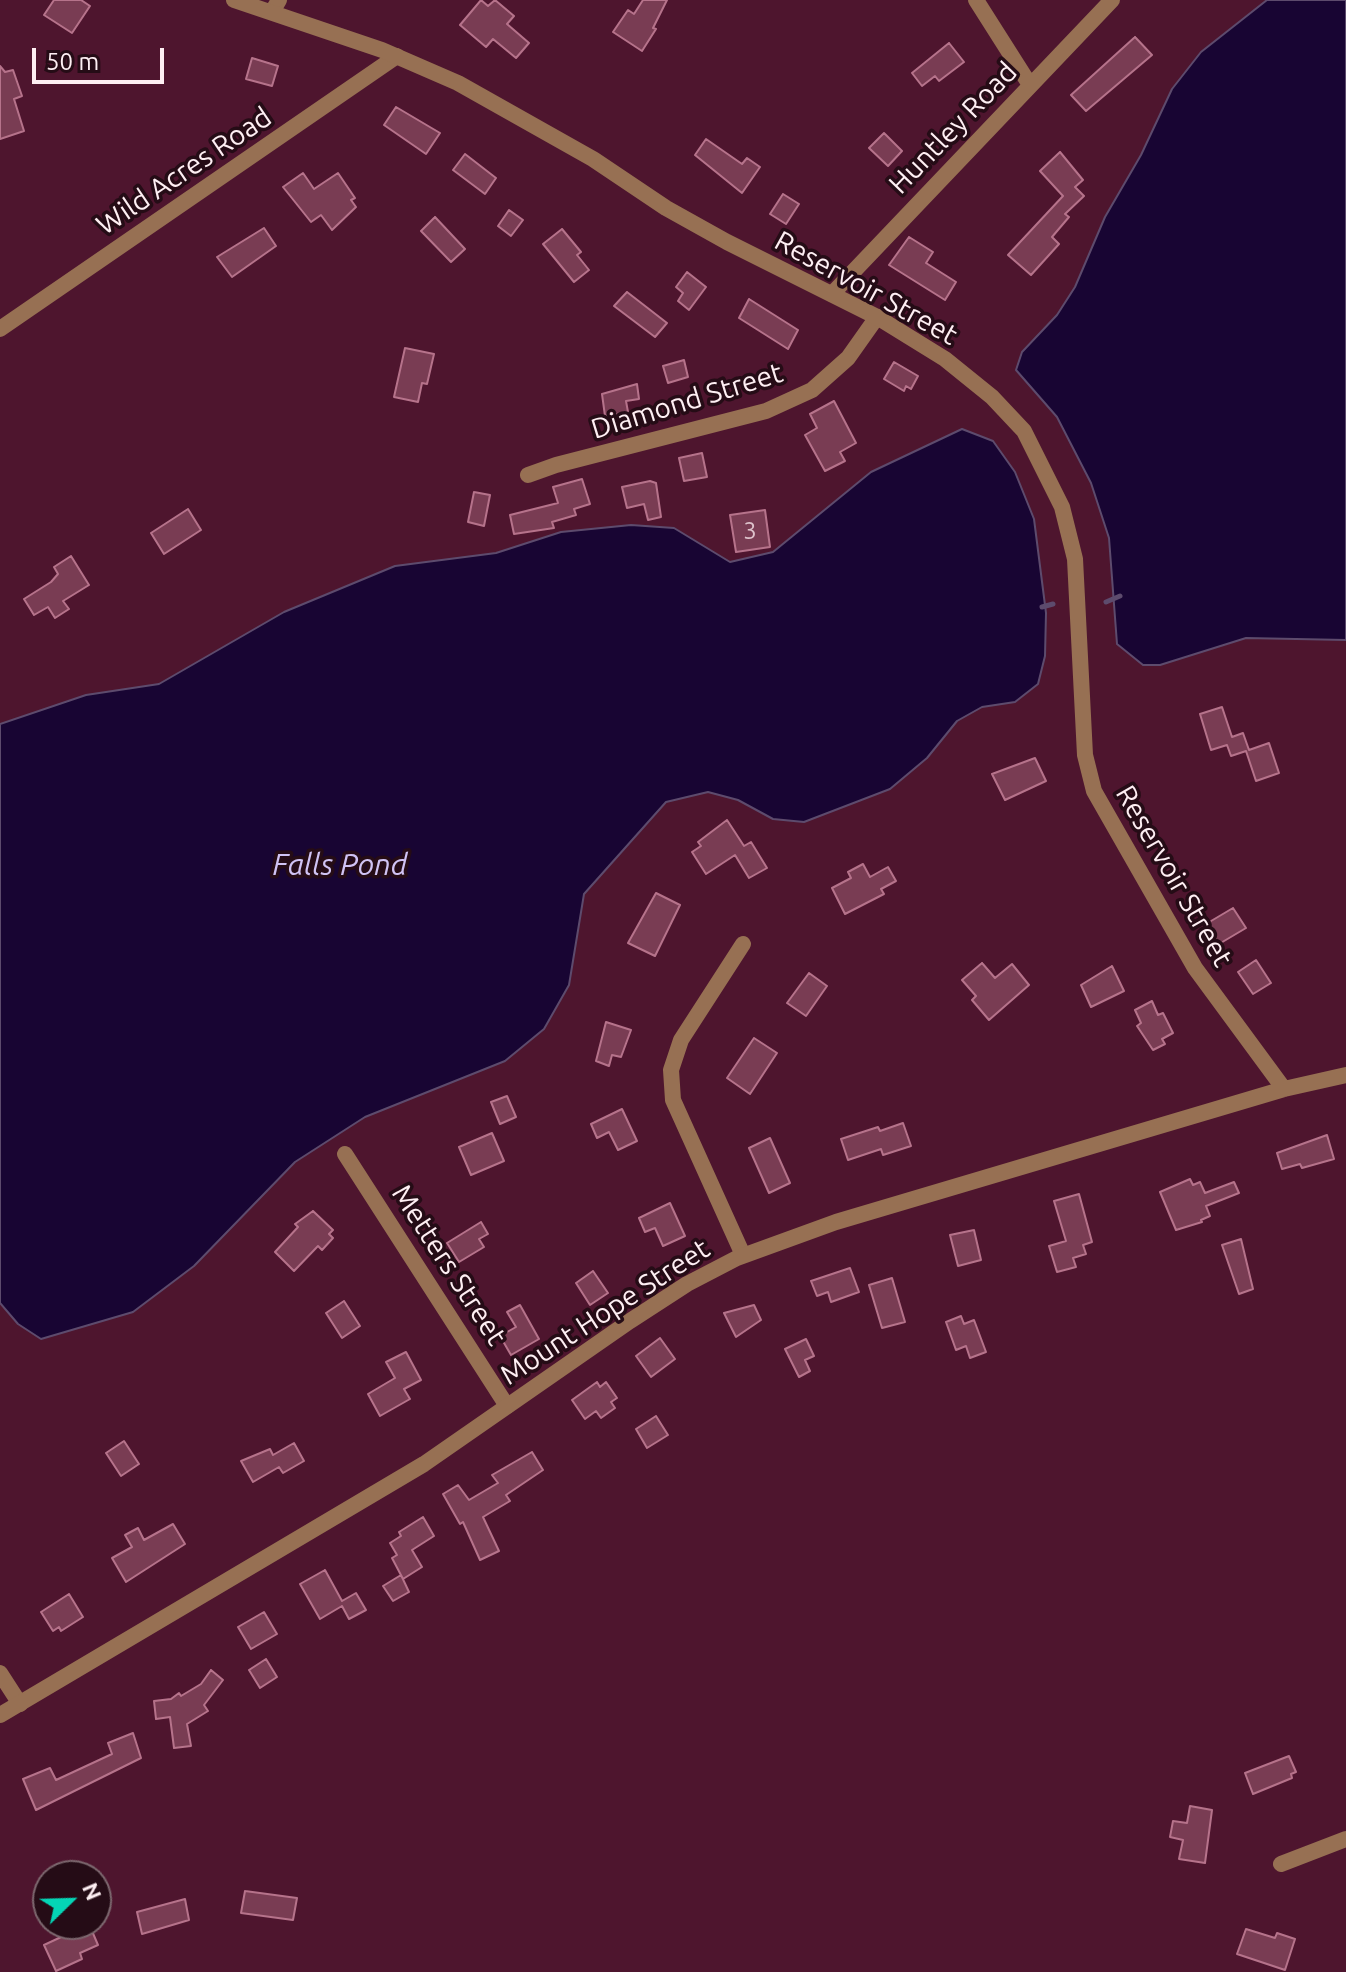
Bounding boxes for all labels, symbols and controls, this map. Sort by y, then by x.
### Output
scale bar [36,32,168,82]
text: 50 m [46,48,99,75]
street label: Huntley Road [882,55,1024,201]
street label: Wild Acres Road [90,100,278,242]
street label: Reservoir Street [769,224,963,352]
street label: Diamond Street [587,356,787,446]
house number: 3 [743,517,757,545]
street label: Reservoir Street [1109,779,1239,973]
water label: Falls Pond [273,847,407,883]
street label: Metters Street [385,1178,513,1352]
street label: Mount Hope Street [494,1232,716,1392]
north arrow [32,1860,112,1940]
text: N [78,1879,107,1904]

